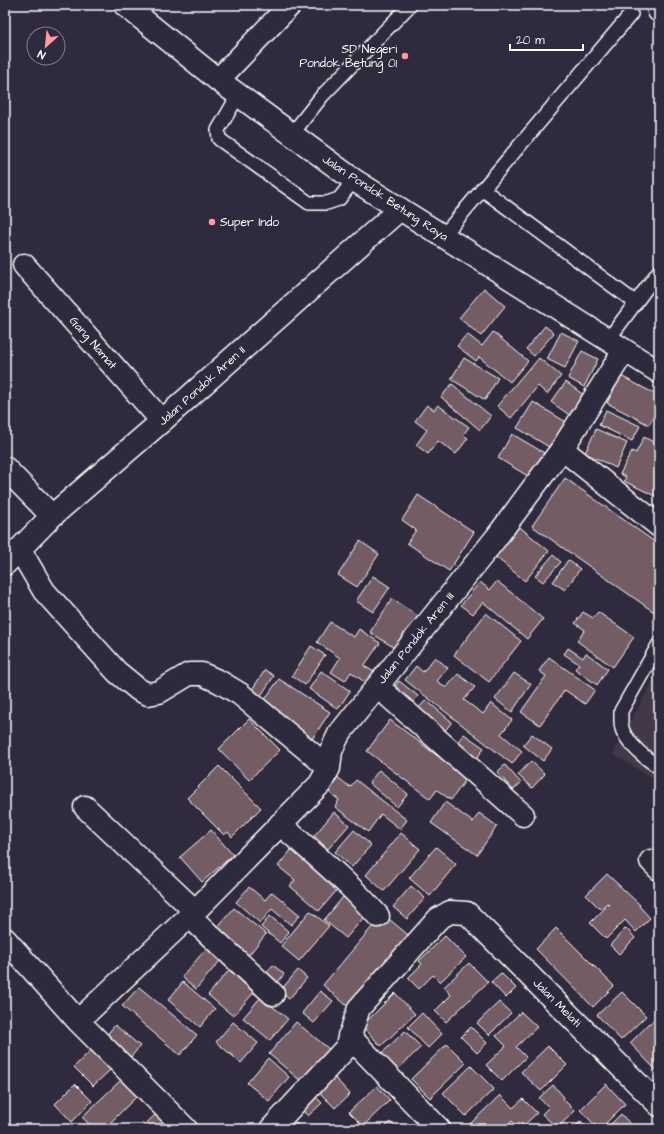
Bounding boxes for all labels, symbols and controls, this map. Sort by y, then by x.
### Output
north arrow [26,26,66,66]
scale bar [510,26,583,52]
text: 20 m [516,32,545,49]
place label: SD Negeri Pondok Betung 01 [299,41,397,73]
text: N [35,46,48,63]
marker: SD Negeri Pondok Betung 01 [400,51,410,61]
street label: Jalan Pondok Betung Raya [318,151,451,246]
place label: Super Indo [220,214,279,231]
marker: Super Indo [207,217,217,227]
street label: Gang Namat [64,313,121,374]
street label: Jalan Pondok Aren II [155,342,249,430]
street label: Jalan Pondok Aren III [374,588,459,688]
street label: Jalan Melati [529,975,585,1031]

